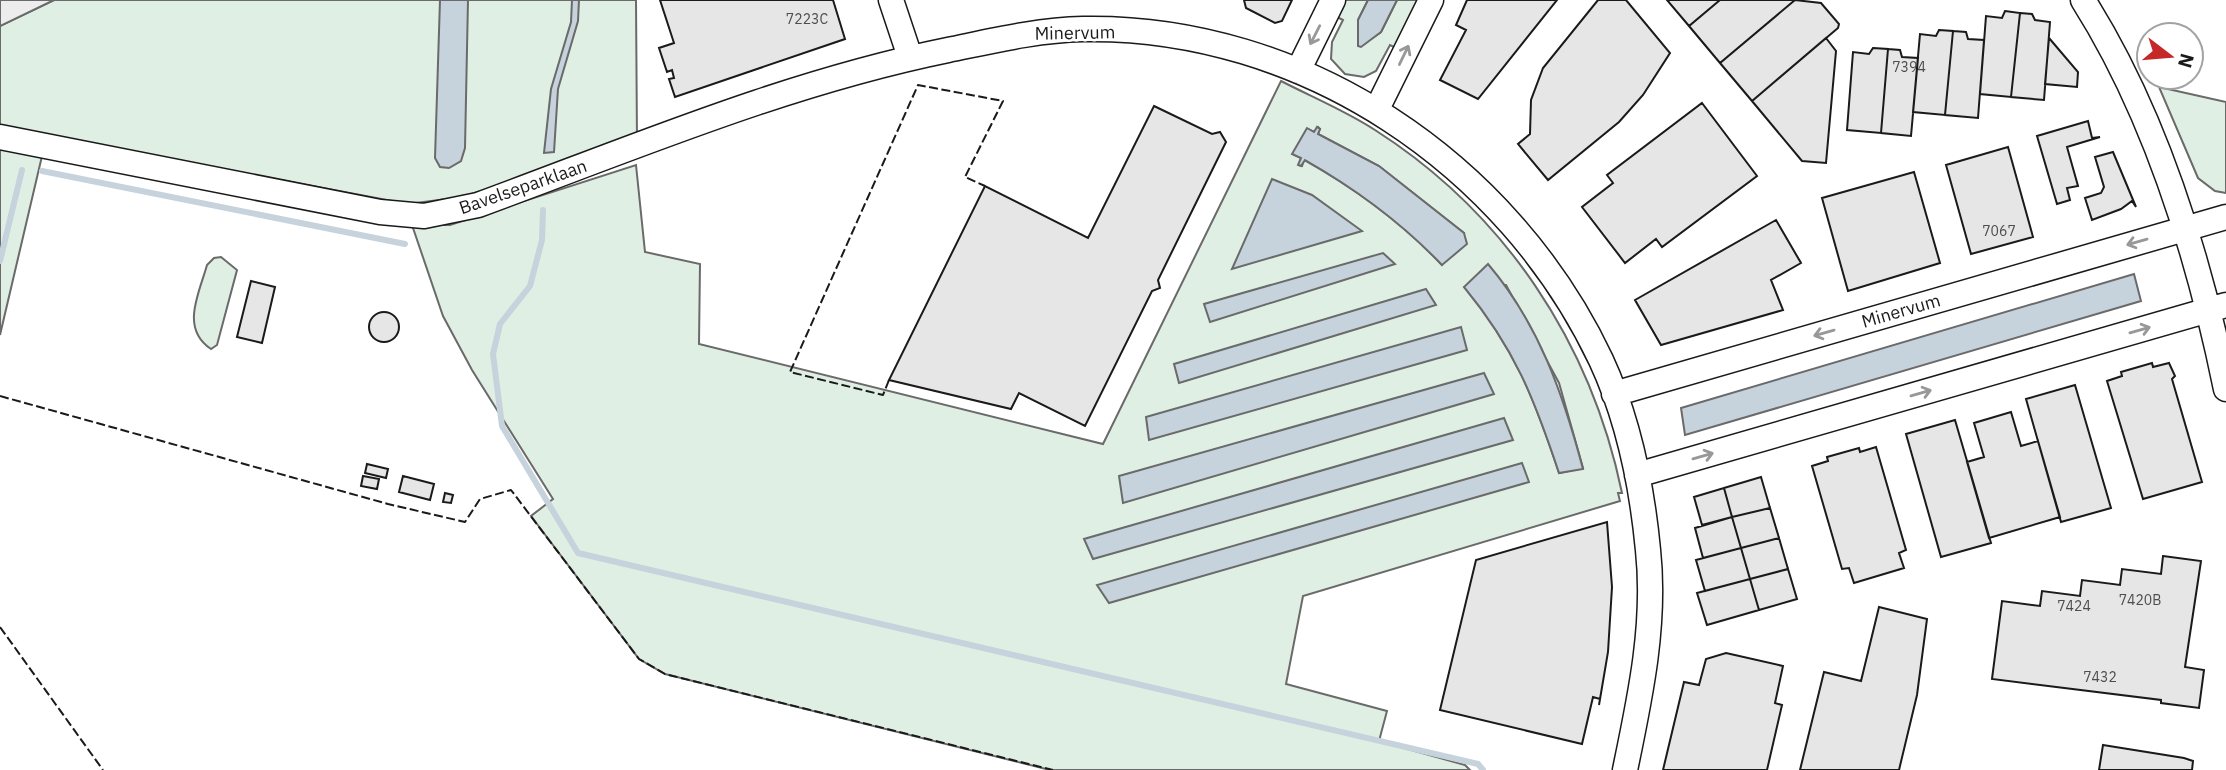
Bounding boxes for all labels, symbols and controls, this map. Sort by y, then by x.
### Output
house number: 7223C [786,10,828,28]
street label: Minervum [1034,20,1116,45]
north arrow [2135,21,2205,91]
one-way arrow [1308,24,1322,45]
one-way arrow [1398,45,1412,66]
text: N [2173,51,2200,71]
house number: 7394 [1892,58,1926,76]
street label: Bavelseparklaan [456,154,590,219]
house number: 7067 [1982,222,2016,240]
one-way arrow [2126,237,2148,250]
street label: Minervum [1859,288,1943,333]
one-way arrow [2128,322,2150,335]
one-way arrow [1814,328,1836,341]
one-way arrow [1910,385,1932,398]
one-way arrow [1691,449,1713,462]
house number: 7420B [2119,591,2161,609]
house number: 7424 [2057,597,2091,615]
house number: 7432 [2083,668,2117,686]

